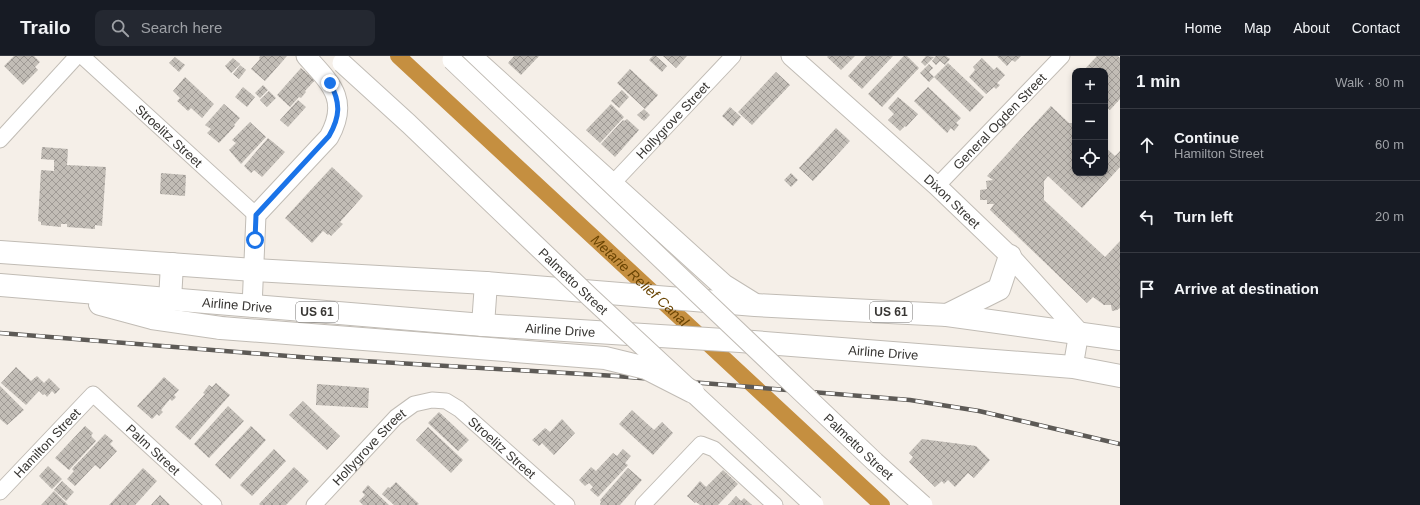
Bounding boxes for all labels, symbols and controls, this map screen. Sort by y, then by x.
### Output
search box [95,10,375,46]
text: Trailo [20,17,71,38]
icon: search [109,17,131,39]
text: Search here [141,19,222,36]
text: Home [1185,20,1222,36]
text: Map [1244,20,1271,36]
text: About [1293,20,1330,36]
text: Contact [1352,20,1400,36]
map controls [1072,68,1108,176]
button: + [1072,68,1108,104]
street label: General Ogden Street [950,70,1050,173]
text: 1 min [1136,72,1180,91]
route end [321,74,339,92]
text: Walk · 80 m [1335,75,1404,90]
street label: Hollygrove Street [633,79,713,162]
street label: Stroelitz Street [132,102,206,171]
button: − [1072,104,1108,140]
text: Continue [1174,129,1239,146]
icon: ahead [1136,134,1158,156]
text: 60 m [1375,137,1404,152]
button: locate [1072,140,1108,176]
text: Hamilton Street [1174,146,1264,161]
street label: Dixon Street [921,171,983,232]
icon: left [1136,206,1158,228]
text: Turn left [1174,208,1233,225]
text: 20 m [1375,209,1404,224]
route start [246,231,264,249]
water label: Metarie Relief Canal [588,231,693,330]
street label: Palmetto Street [535,245,611,318]
icon: arrive [1136,278,1158,300]
text: Arrive at destination [1174,280,1319,297]
street label: Airline Drive [202,295,273,316]
road number: US 61 [296,302,338,322]
road number: US 61 [870,302,912,322]
street label: Airline Drive [525,321,596,340]
street label: Airline Drive [848,342,919,363]
street label: Hamilton Street [11,405,84,481]
street label: Hollygrove Street [329,405,409,488]
street label: Palmetto Street [821,410,897,483]
street label: Stroelitz Street [465,414,539,482]
street label: Palm Street [123,421,183,478]

